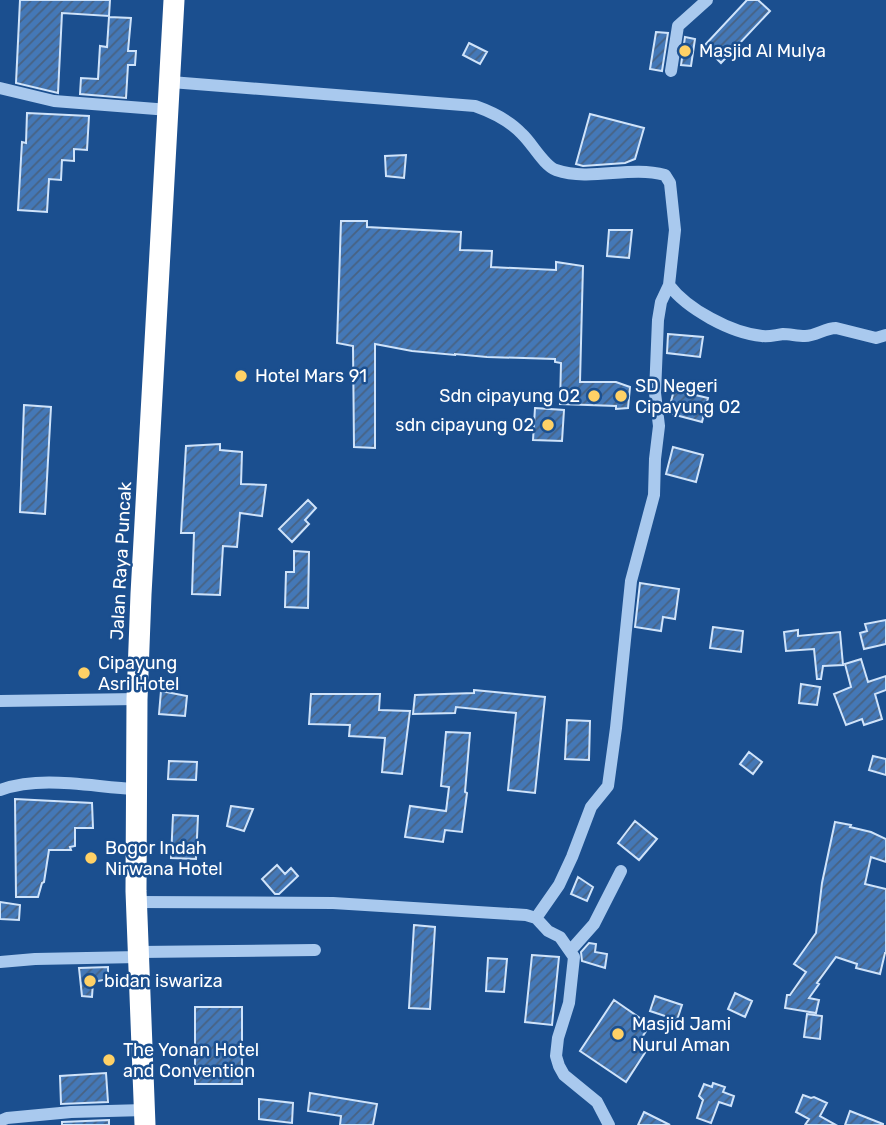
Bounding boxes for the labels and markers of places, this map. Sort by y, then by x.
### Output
place label: Masjid Al Mulya [699,40,826,62]
marker: Masjid Al Mulya [677,43,693,59]
place label: Hotel Mars 91 [255,365,367,387]
marker: Hotel Mars 91 [233,368,249,384]
place label: SD Negeri Cipayung 02 [635,375,741,418]
place label: Sdn cipayung 02 [439,385,580,407]
marker: Sdn cipayung 02 [586,388,602,404]
marker: SD Negeri Cipayung 02 [613,388,629,404]
place label: sdn cipayung 02 [395,414,534,436]
marker: sdn cipayung 02 [540,417,556,433]
place label: Cipayung Asri Hotel [98,652,179,695]
marker: Cipayung Asri Hotel [76,665,92,681]
place label: Bogor Indah Nirwana Hotel [105,837,223,880]
marker: Bogor Indah Nirwana Hotel [83,850,99,866]
place label: bidan iswariza [104,970,223,992]
marker: bidan iswariza [82,973,98,989]
place label: Masjid Jami Nurul Aman [632,1013,731,1056]
marker: Masjid Jami Nurul Aman [610,1026,626,1042]
place label: The Yonan Hotel and Convention [123,1039,259,1082]
marker: The Yonan Hotel and Convention [101,1052,117,1068]

